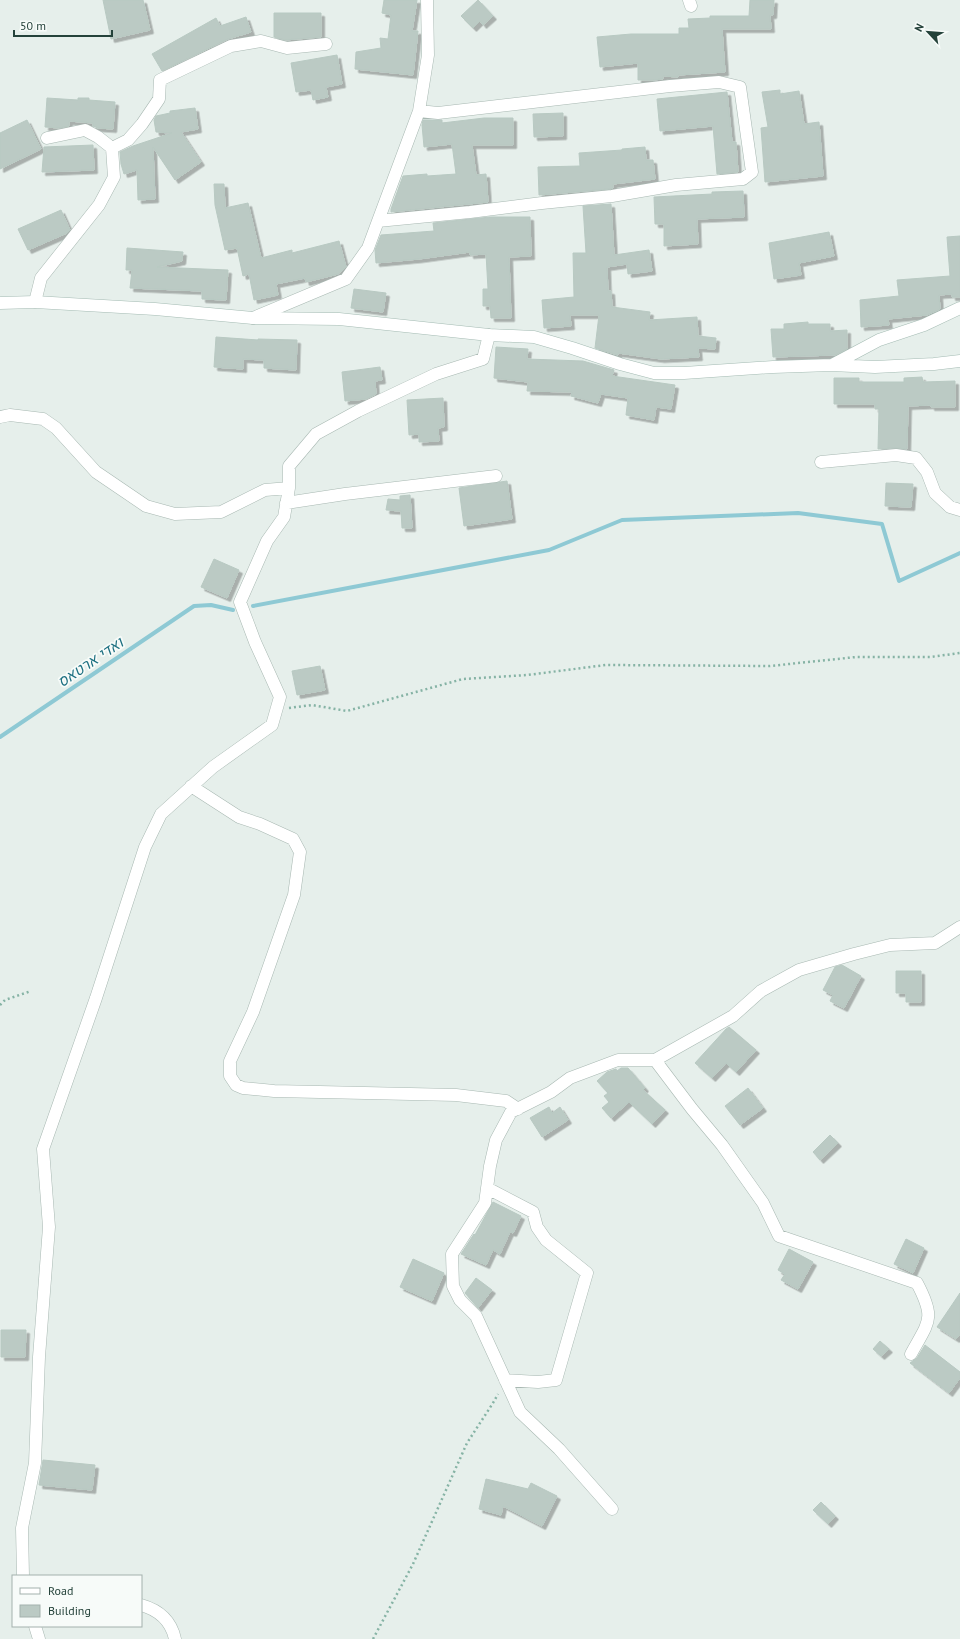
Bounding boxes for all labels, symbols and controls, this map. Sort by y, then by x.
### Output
scale bar [14,12,112,38]
north arrow [908,12,948,52]
text: 50 m [20,18,46,33]
text: N [911,21,927,34]
water label: ואדי ארטאס [53,632,128,691]
legend [12,1575,142,1627]
text: Road [48,1583,73,1598]
text: Building [48,1603,91,1618]

